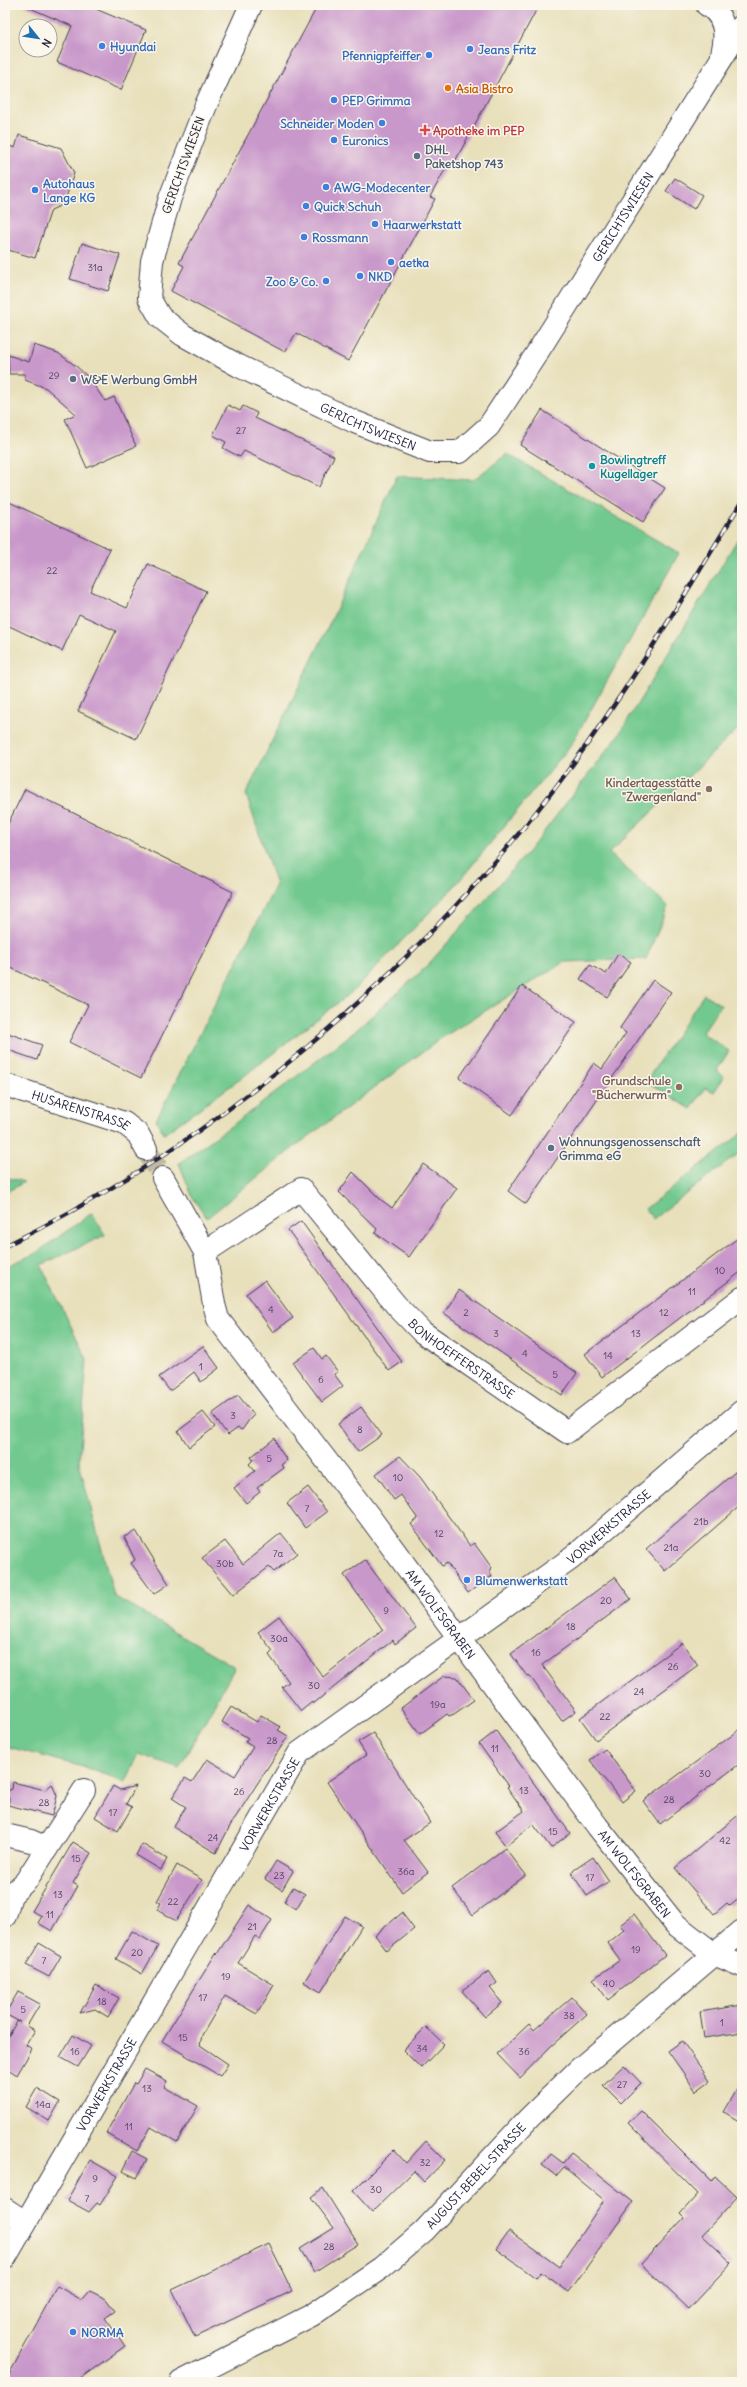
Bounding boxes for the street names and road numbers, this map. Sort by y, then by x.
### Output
street label: GERICHTSWIESEN [158,114,208,216]
street label: GERICHTSWIESEN [589,169,656,264]
street label: GERICHTSWIESEN [318,399,419,453]
street label: HUSARENSTRASSE [30,1087,134,1133]
street label: BONHOEFFERSTRASSE [406,1315,518,1401]
street label: VORWERKSTRASSE [564,1486,653,1567]
street label: AM WOLFSGRABEN [403,1566,479,1662]
street label: VORWERKSTRASSE [236,1755,302,1854]
street label: AM WOLFSGRABEN [595,1826,674,1920]
street label: VORWERKSTRASSE [73,2035,139,2134]
street label: AUGUST-BEBEL-STRASSE [423,2119,528,2232]

